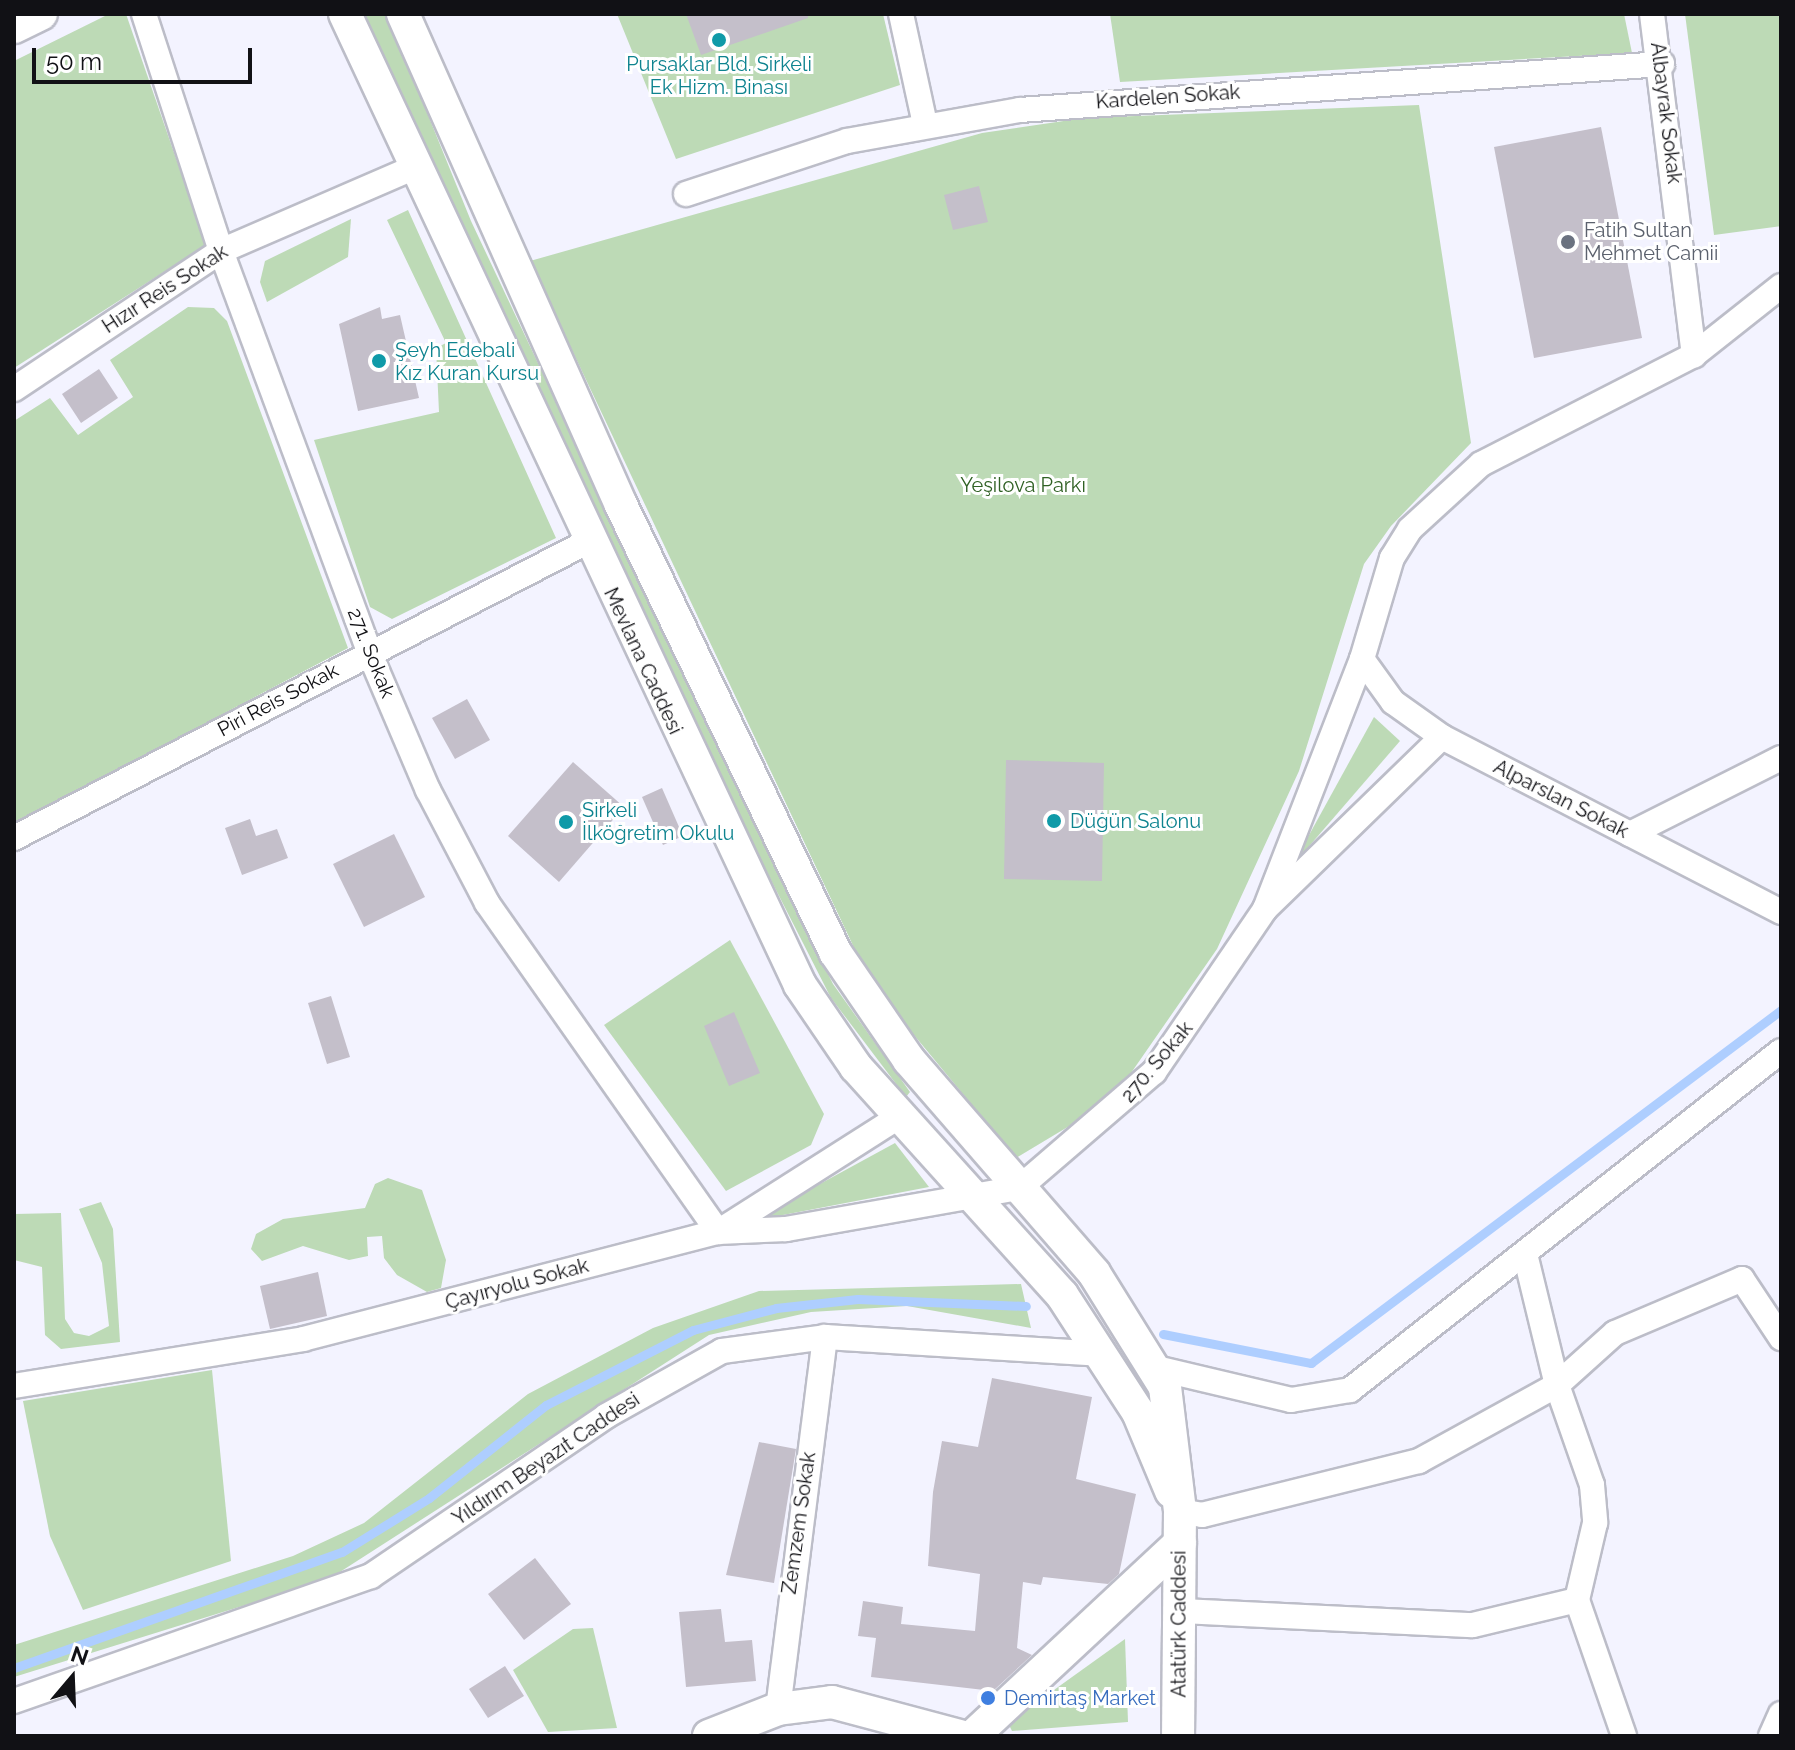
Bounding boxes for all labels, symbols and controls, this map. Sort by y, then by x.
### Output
marker: Pursaklar Bld. Sirkeli Ek Hizm. Binası [710,31,728,49]
scale bar [36,32,256,82]
street label: Albayrak Sokak [1645,41,1687,185]
text: 50 m [46,47,102,76]
place label: Pursaklar Bld. Sirkeli Ek Hizm. Binası [626,52,812,99]
street label: Kardelen Sokak [1095,80,1241,114]
place label: Fatih Sultan Mehmet Camii [1584,218,1718,265]
marker: Fatih Sultan Mehmet Camii [1559,233,1577,251]
street label: Hızır Reis Sokak [98,239,232,339]
place label: Şeyh Edebali Kız Kuran Kursu [395,338,539,385]
marker: Şeyh Edebali Kız Kuran Kursu [370,352,388,370]
park label: Yeşilova Parkı [960,473,1086,497]
street label: Mevlana Caddesi [599,584,687,738]
street label: 271. Sokak [342,605,400,701]
street label: Piri Reis Sokak [214,658,342,742]
street label: Alparslan Sokak [1490,755,1632,843]
place label: Sirkeli İlköğretim Okulu [582,798,734,845]
place label: Düğün Salonu [1070,809,1201,833]
marker: Düğün Salonu [1045,812,1063,830]
marker: Sirkeli İlköğretim Okulu [557,813,575,831]
street label: 270. Sokak [1116,1017,1198,1107]
street label: Çayıryolu Sokak [443,1253,591,1315]
street label: Yıldırım Beyazıt Caddesi [448,1387,644,1531]
street label: Zemzem Sokak [777,1450,821,1596]
street label: Atatürk Caddesi [1167,1550,1191,1698]
north arrow [32,1638,112,1718]
text: N [68,1640,92,1670]
place label: Demirtaş Market [1004,1686,1156,1710]
marker: Demirtaş Market [979,1689,997,1707]

